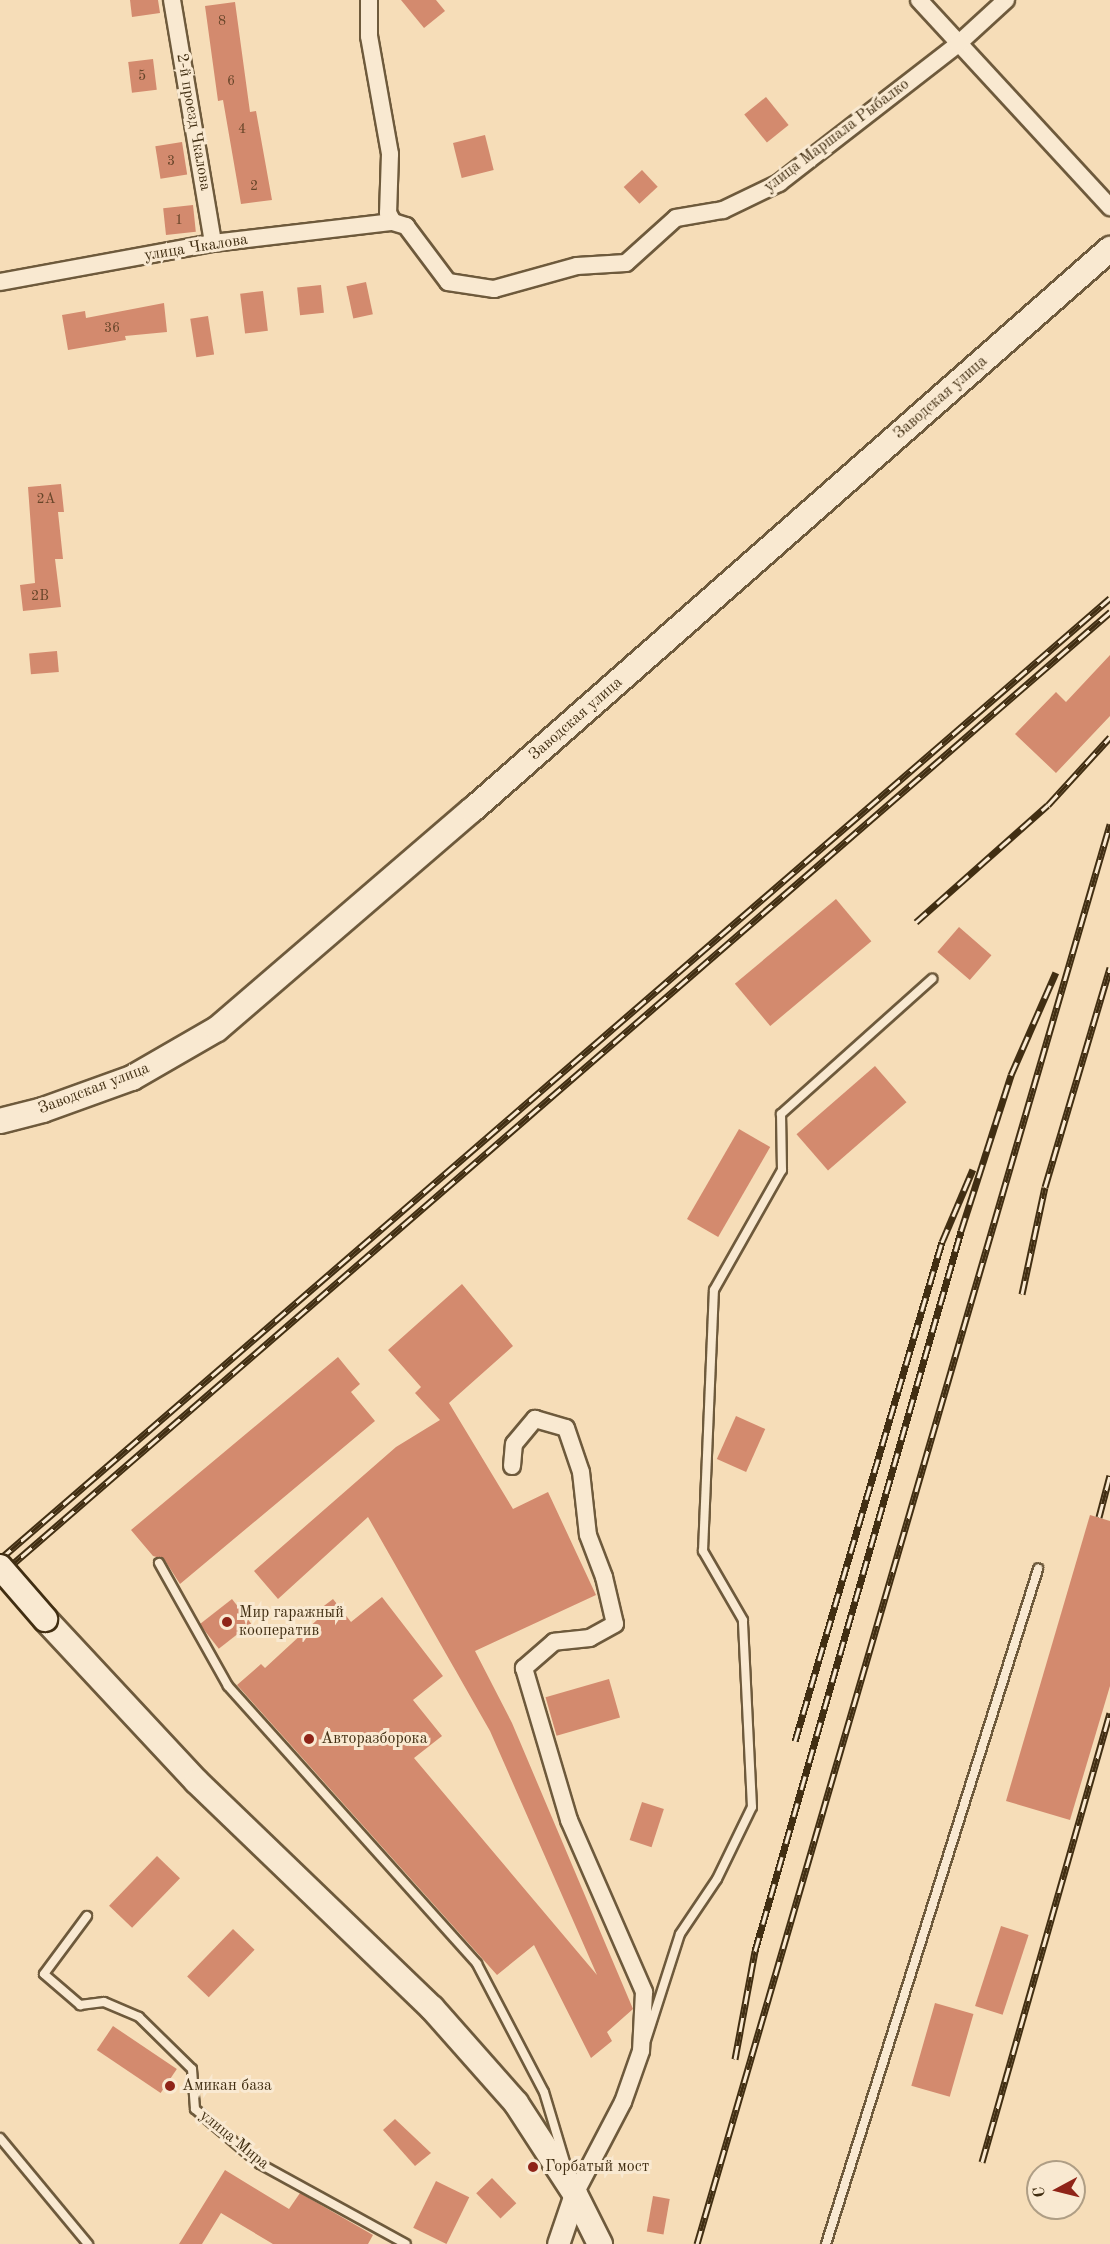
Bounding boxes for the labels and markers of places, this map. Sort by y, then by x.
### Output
place label: Мир гаражный кооператив [239,1603,344,1641]
marker: Мир гаражный кооператив [220,1615,234,1629]
place label: Авторазборока [321,1729,428,1749]
marker: Авторазборока [302,1732,316,1746]
place label: Амикан база [182,2076,272,2096]
marker: Амикан база [163,2079,177,2093]
place label: Горбатый мост [545,2157,649,2177]
marker: Горбатый мост [526,2160,540,2174]

